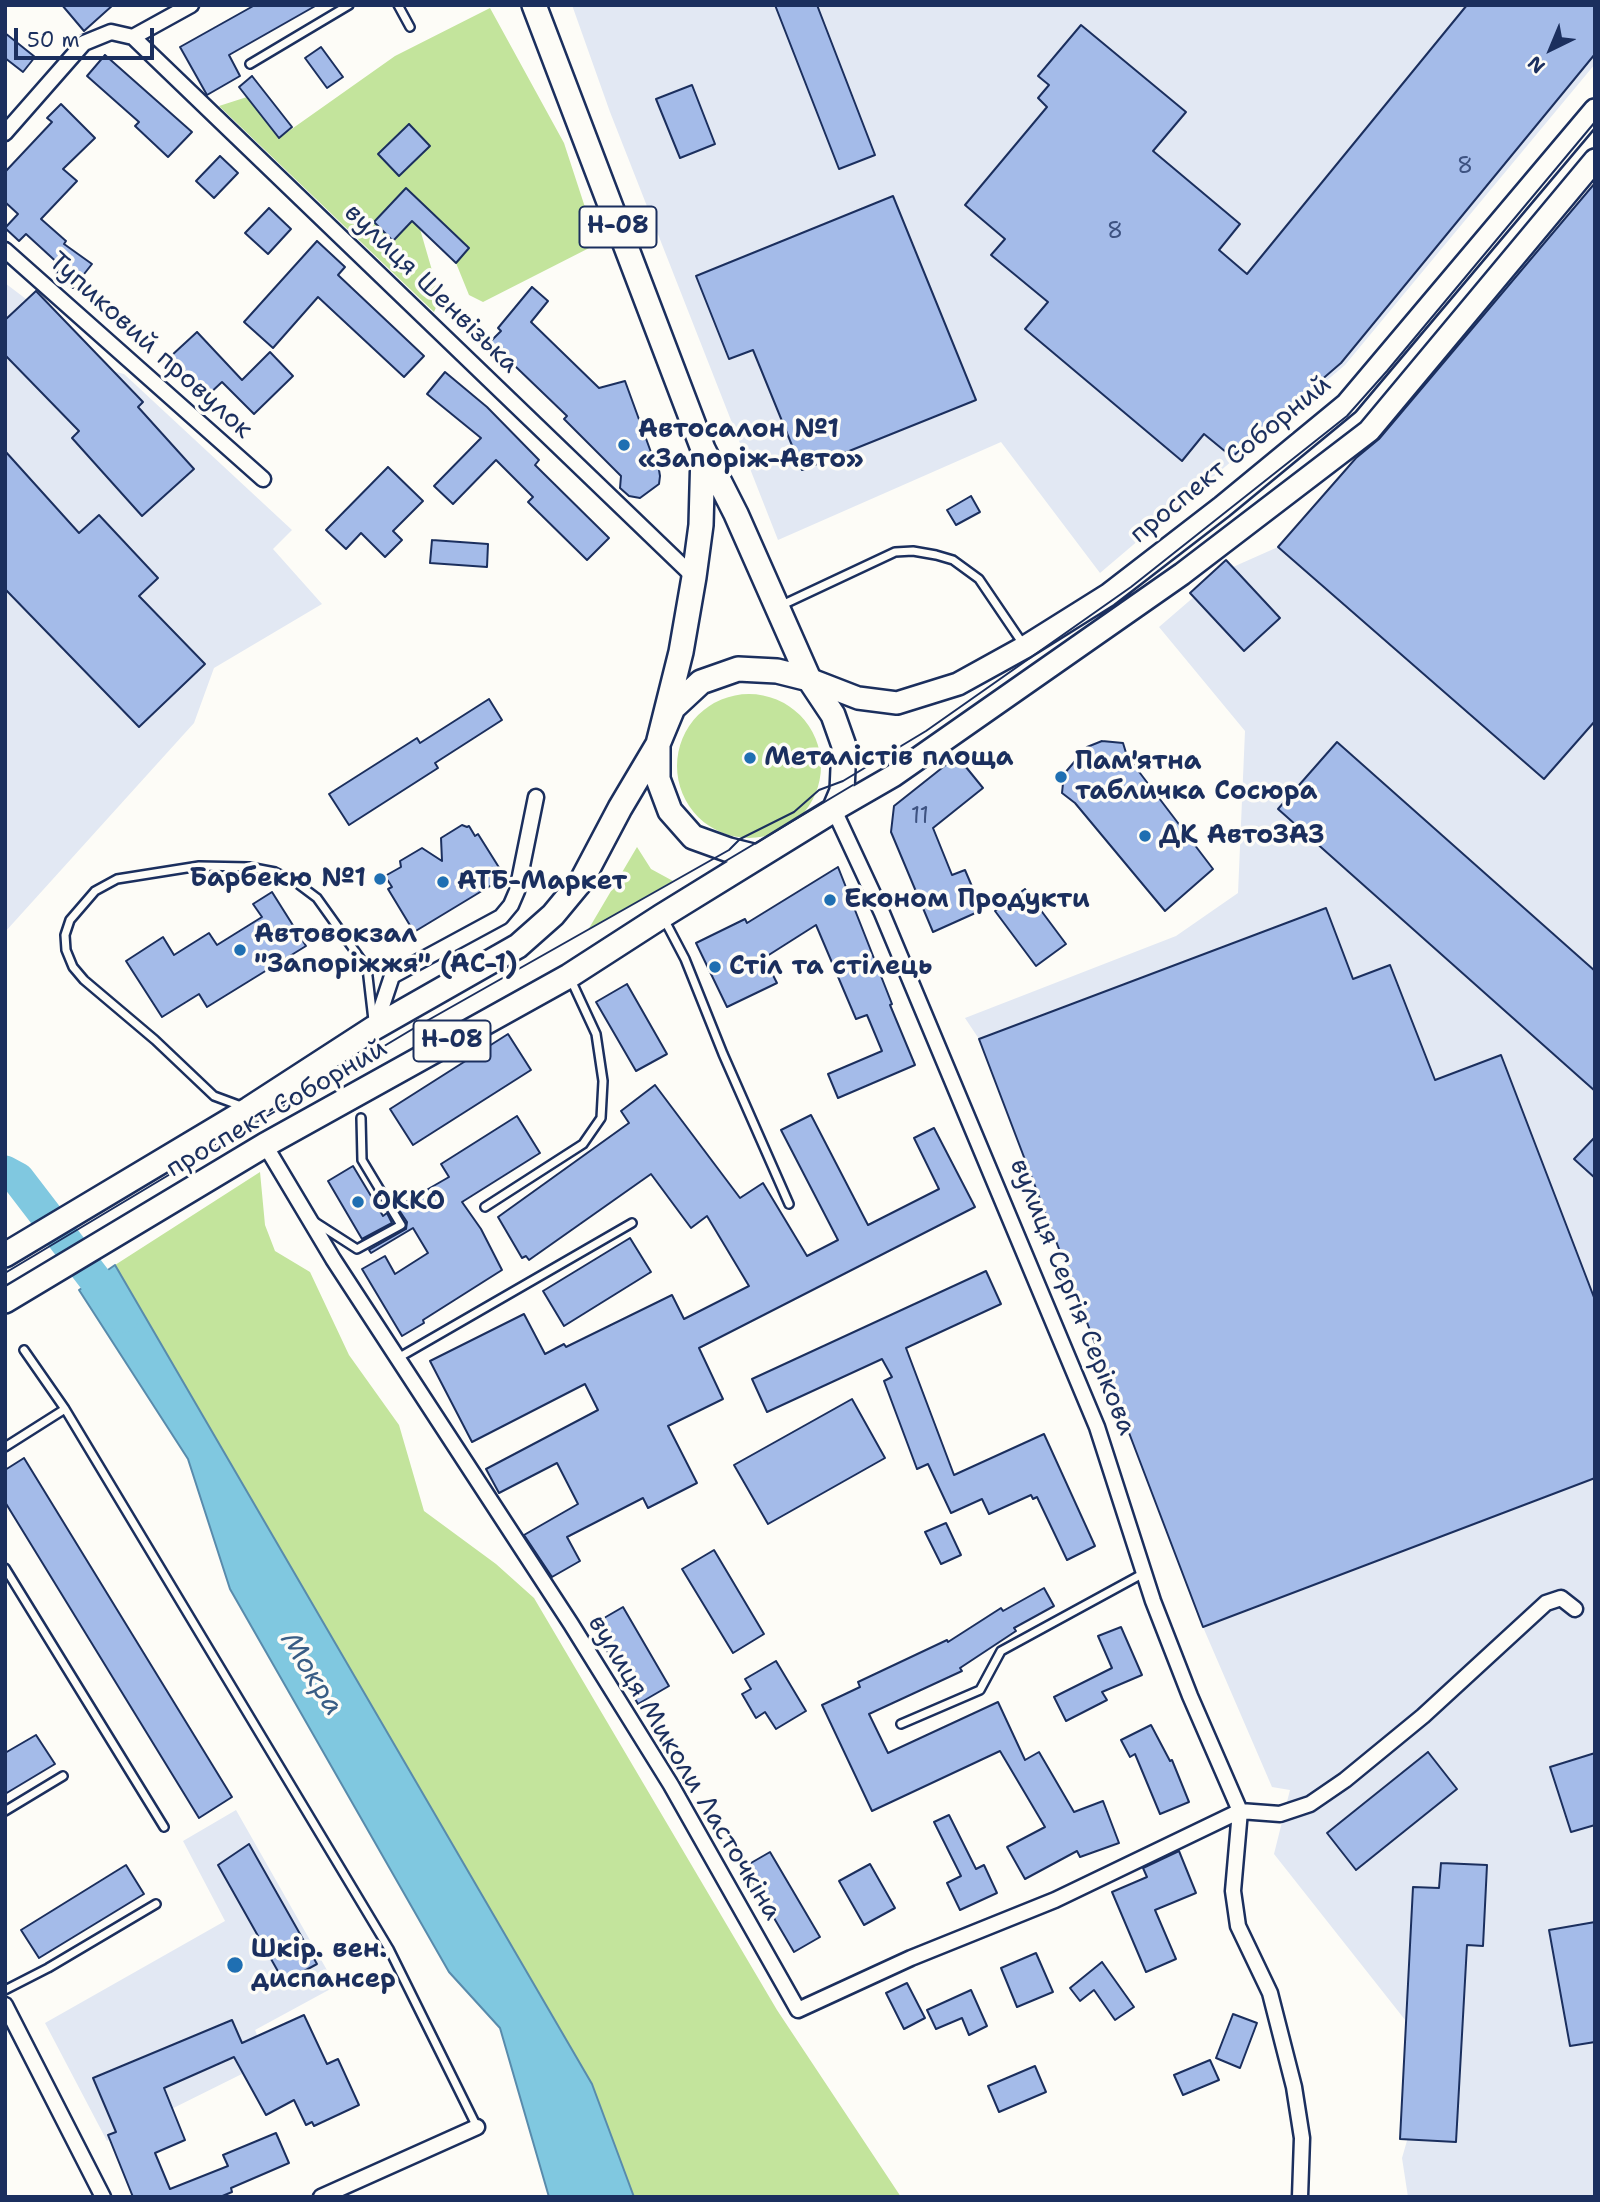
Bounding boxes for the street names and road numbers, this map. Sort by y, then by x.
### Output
street label: вулиця Шенвізька [337,198,525,380]
road number: Н-08 [580,207,656,248]
street label: Тупиковий провулок [42,246,258,446]
street label: проспект Соборний [1124,369,1338,551]
road number: Н-08 [414,1021,490,1062]
street label: проспект Соборний [161,1033,393,1185]
street label: вулиця Сергія Серікова [1002,1154,1142,1440]
street label: вулиця Миколи Ласточкіна [580,1610,788,1926]

